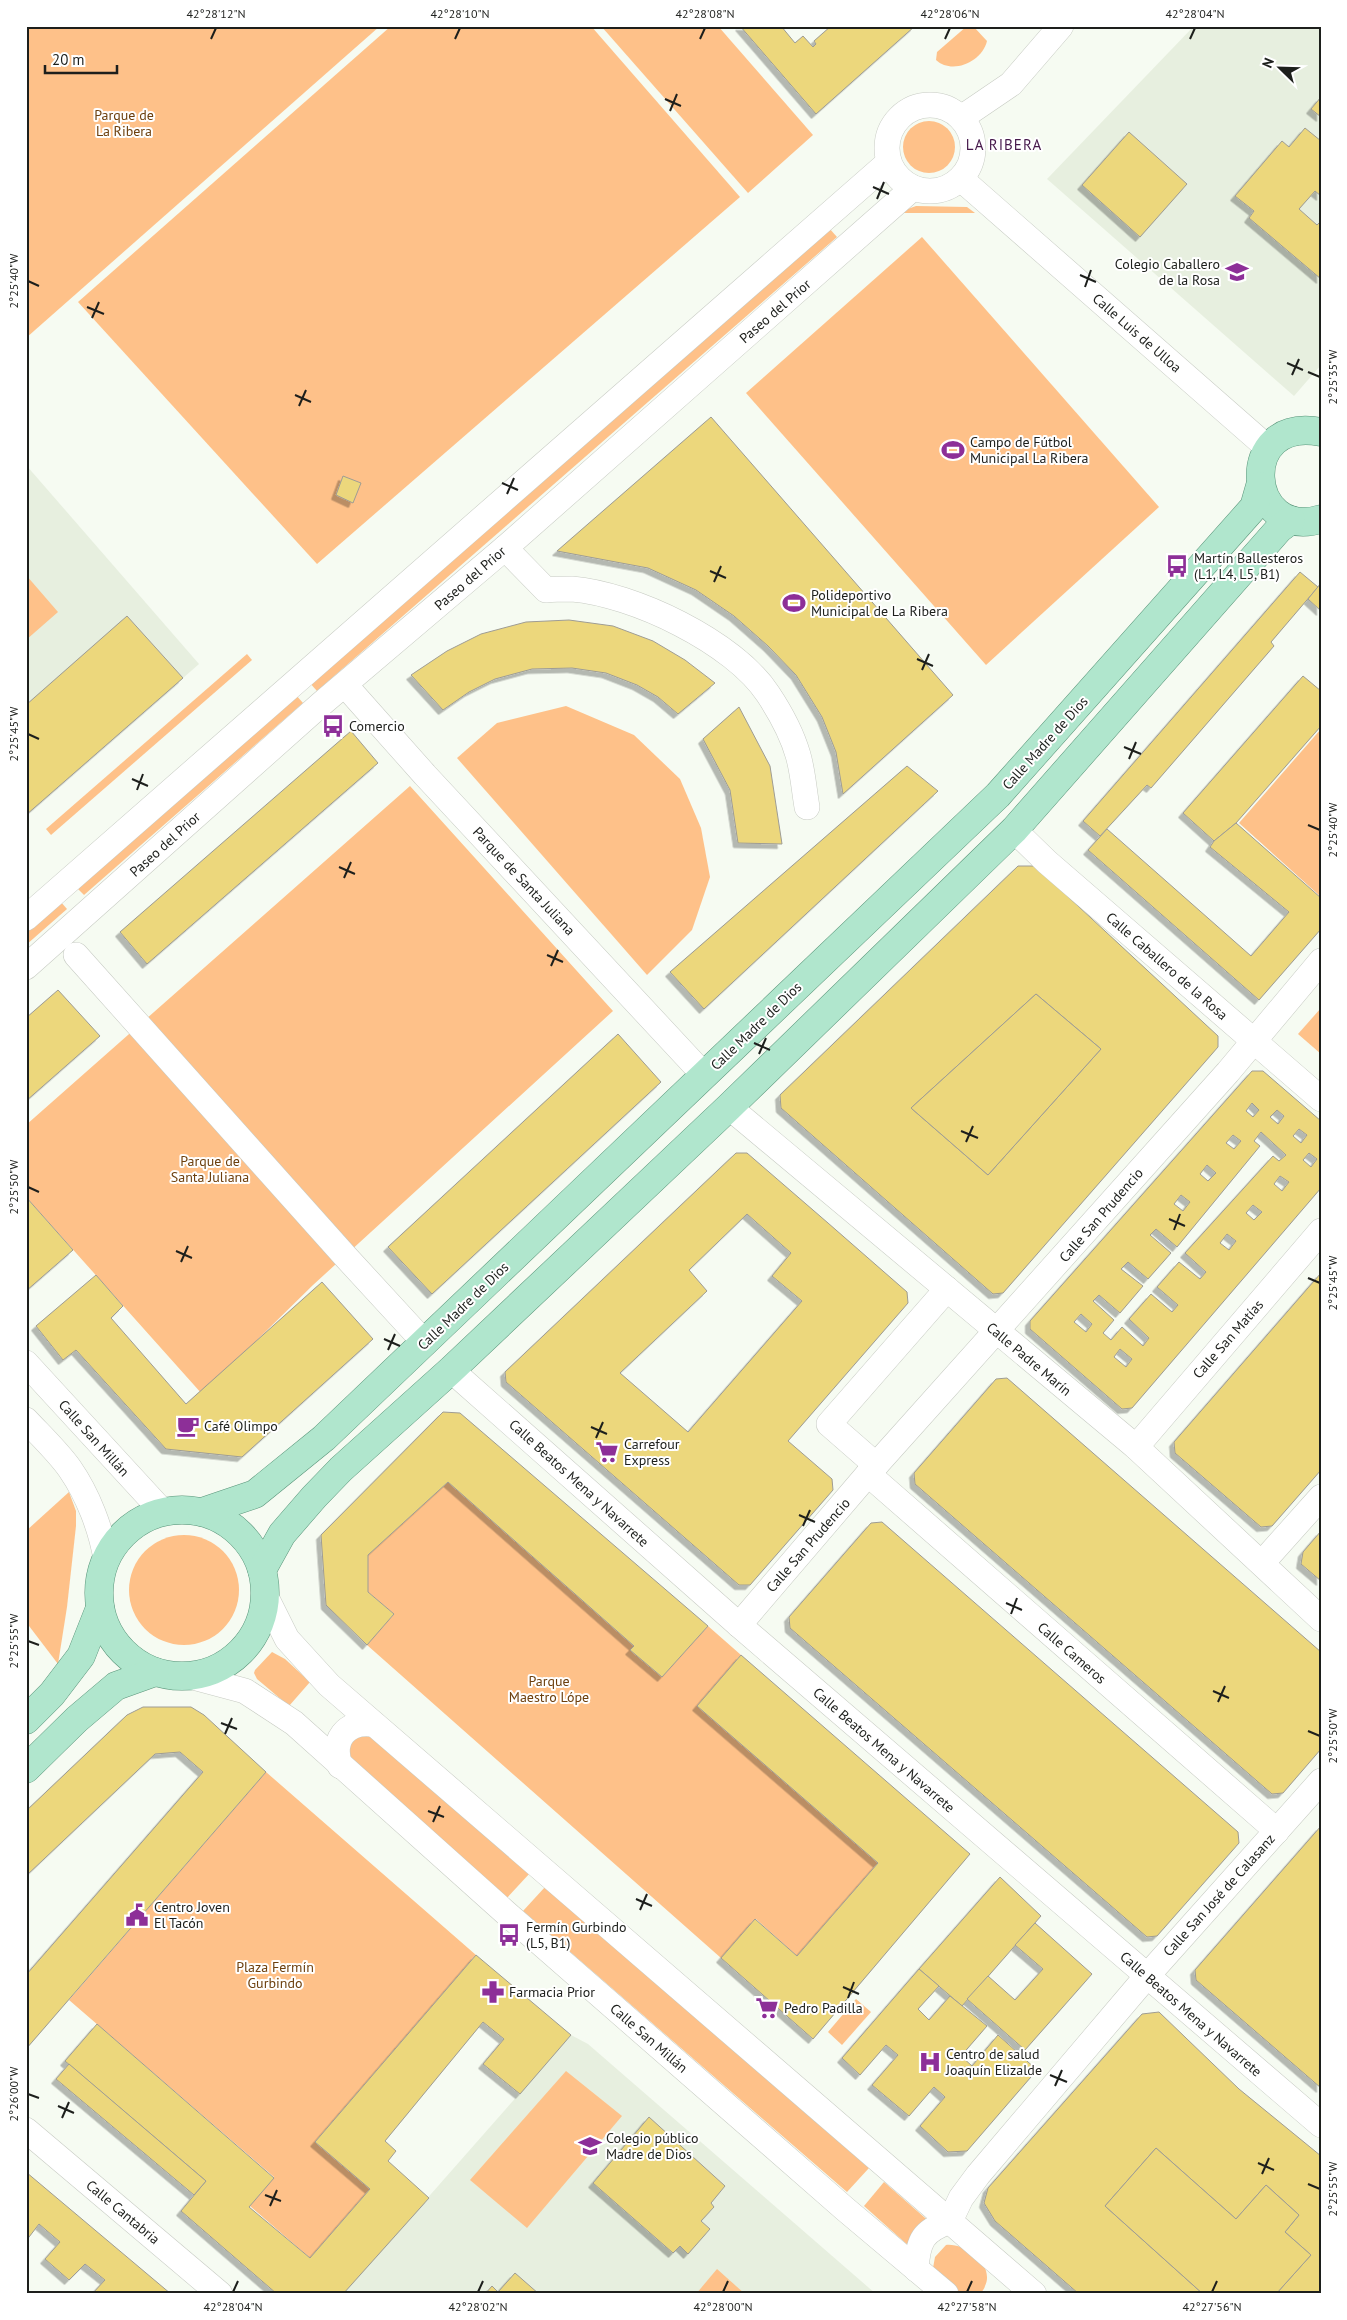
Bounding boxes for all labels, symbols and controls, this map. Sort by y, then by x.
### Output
text: 42°28'12"N [186,6,246,21]
text: 42°28'10"N [430,6,490,21]
text: 42°28'08"N [675,6,735,21]
text: 42°28'06"N [920,6,980,21]
text: 42°28'04"N [1165,6,1225,21]
scale bar [45,42,118,74]
north arrow [1254,42,1304,92]
text: 20 m [52,50,85,69]
text: N [1258,55,1278,71]
park label: Parque de La Ribera [94,106,154,140]
district label: LA RIBERA [966,135,1042,154]
text: 2°25'40"W [6,254,21,308]
place label: Colegio Caballero de la Rosa [1115,255,1220,289]
school or university icon: Colegio Caballero de la Rosa [1224,259,1250,285]
street label: Paseo del Prior [736,275,815,347]
street label: Calle Luis de Ulloa [1089,290,1185,376]
text: 2°25'35"W [1325,350,1340,404]
place label: Campo de Fútbol Municipal La Ribera [970,433,1089,467]
sports icon: Campo de Fútbol Municipal La Ribera [940,437,966,463]
street label: Paseo del Prior [431,542,510,614]
place label: Martín Ballesteros (L1, L4, L5, B1) [1194,549,1303,583]
bus stop icon: Martín Ballesteros (L1, L4, L5, B1) [1164,553,1190,579]
place label: Polideportivo Municipal de La Ribera [811,586,948,620]
sports icon: Polideportivo Municipal de La Ribera [781,590,807,616]
street label: Calle Madre de Dios [998,692,1092,793]
text: 2°25'45"W [6,707,21,761]
bus stop icon: Comercio [320,713,346,739]
place label: Comercio [349,717,405,735]
text: 2°25'40"W [1325,803,1340,857]
street label: Paseo del Prior [126,807,204,880]
street label: Parque de Santa Juliana [469,823,579,939]
street label: Calle Caballero de la Rosa [1102,908,1232,1024]
street label: Calle Madre de Dios [707,978,805,1074]
park label: Parque de Santa Juliana [171,1152,249,1186]
text: 2°25'50"W [6,1160,21,1214]
street label: Calle San Prudencio [1055,1164,1147,1266]
text: 2°25'45"W [1325,1256,1340,1310]
street label: Calle Madre de Dios [414,1258,512,1354]
street label: Calle San Matías [1189,1296,1267,1382]
street label: Calle Padre Marín [983,1318,1075,1400]
street label: Calle San Millán [55,1396,133,1480]
cafe icon: Café Olimpo [175,1413,201,1439]
street label: Calle Beatos Mena y Navarrete [505,1415,653,1551]
place label: Café Olimpo [204,1417,278,1435]
place label: Carrefour Express [624,1435,680,1469]
supermarket icon: Carrefour Express [594,1439,620,1465]
street label: Calle San Prudencio [762,1494,854,1596]
text: 2°25'55"W [6,1614,21,1668]
street label: Calle Cameros [1034,1618,1110,1688]
park label: Parque Maestro Lópe [509,1672,589,1706]
street label: Calle Beatos Mena y Navarrete [809,1683,959,1817]
text: 2°25'50"W [1325,1709,1340,1763]
street label: Calle San José de Calasanz [1159,1830,1279,1960]
place label: Centro Joven El Tacón [154,1898,230,1932]
public building icon: Centro Joven El Tacón [124,1902,150,1928]
place label: Fermín Gurbindo (L5, B1) [526,1918,627,1952]
bus stop icon: Fermín Gurbindo (L5, B1) [496,1922,522,1948]
street label: Calle Beatos Mena y Navarrete [1116,1947,1266,2081]
park label: Plaza Fermín Gurbindo [236,1958,314,1992]
pharmacy icon: Farmacia Prior [480,1979,506,2005]
place label: Farmacia Prior [509,1983,595,2001]
supermarket icon: Pedro Padilla [754,1995,780,2021]
street label: Calle San Millán [606,1999,692,2077]
place label: Pedro Padilla [784,1999,863,2017]
place label: Centro de salud Joaquín Elizalde [945,2045,1042,2079]
hospital icon: Centro de salud Joaquín Elizalde [917,2049,943,2075]
text: 2°26'00"W [6,2067,21,2121]
place label: Colegio público Madre de Dios [606,2129,699,2163]
school or university icon: Colegio público Madre de Dios [577,2133,603,2159]
text: 2°25'55"W [1325,2162,1340,2216]
street label: Calle Cantabria [82,2176,164,2248]
text: 42°28'04"N [203,2299,263,2314]
text: 42°28'02"N [448,2299,508,2314]
text: 42°28'00"N [693,2299,753,2314]
text: 42°27'58"N [937,2299,997,2314]
text: 42°27'56"N [1182,2299,1242,2314]

